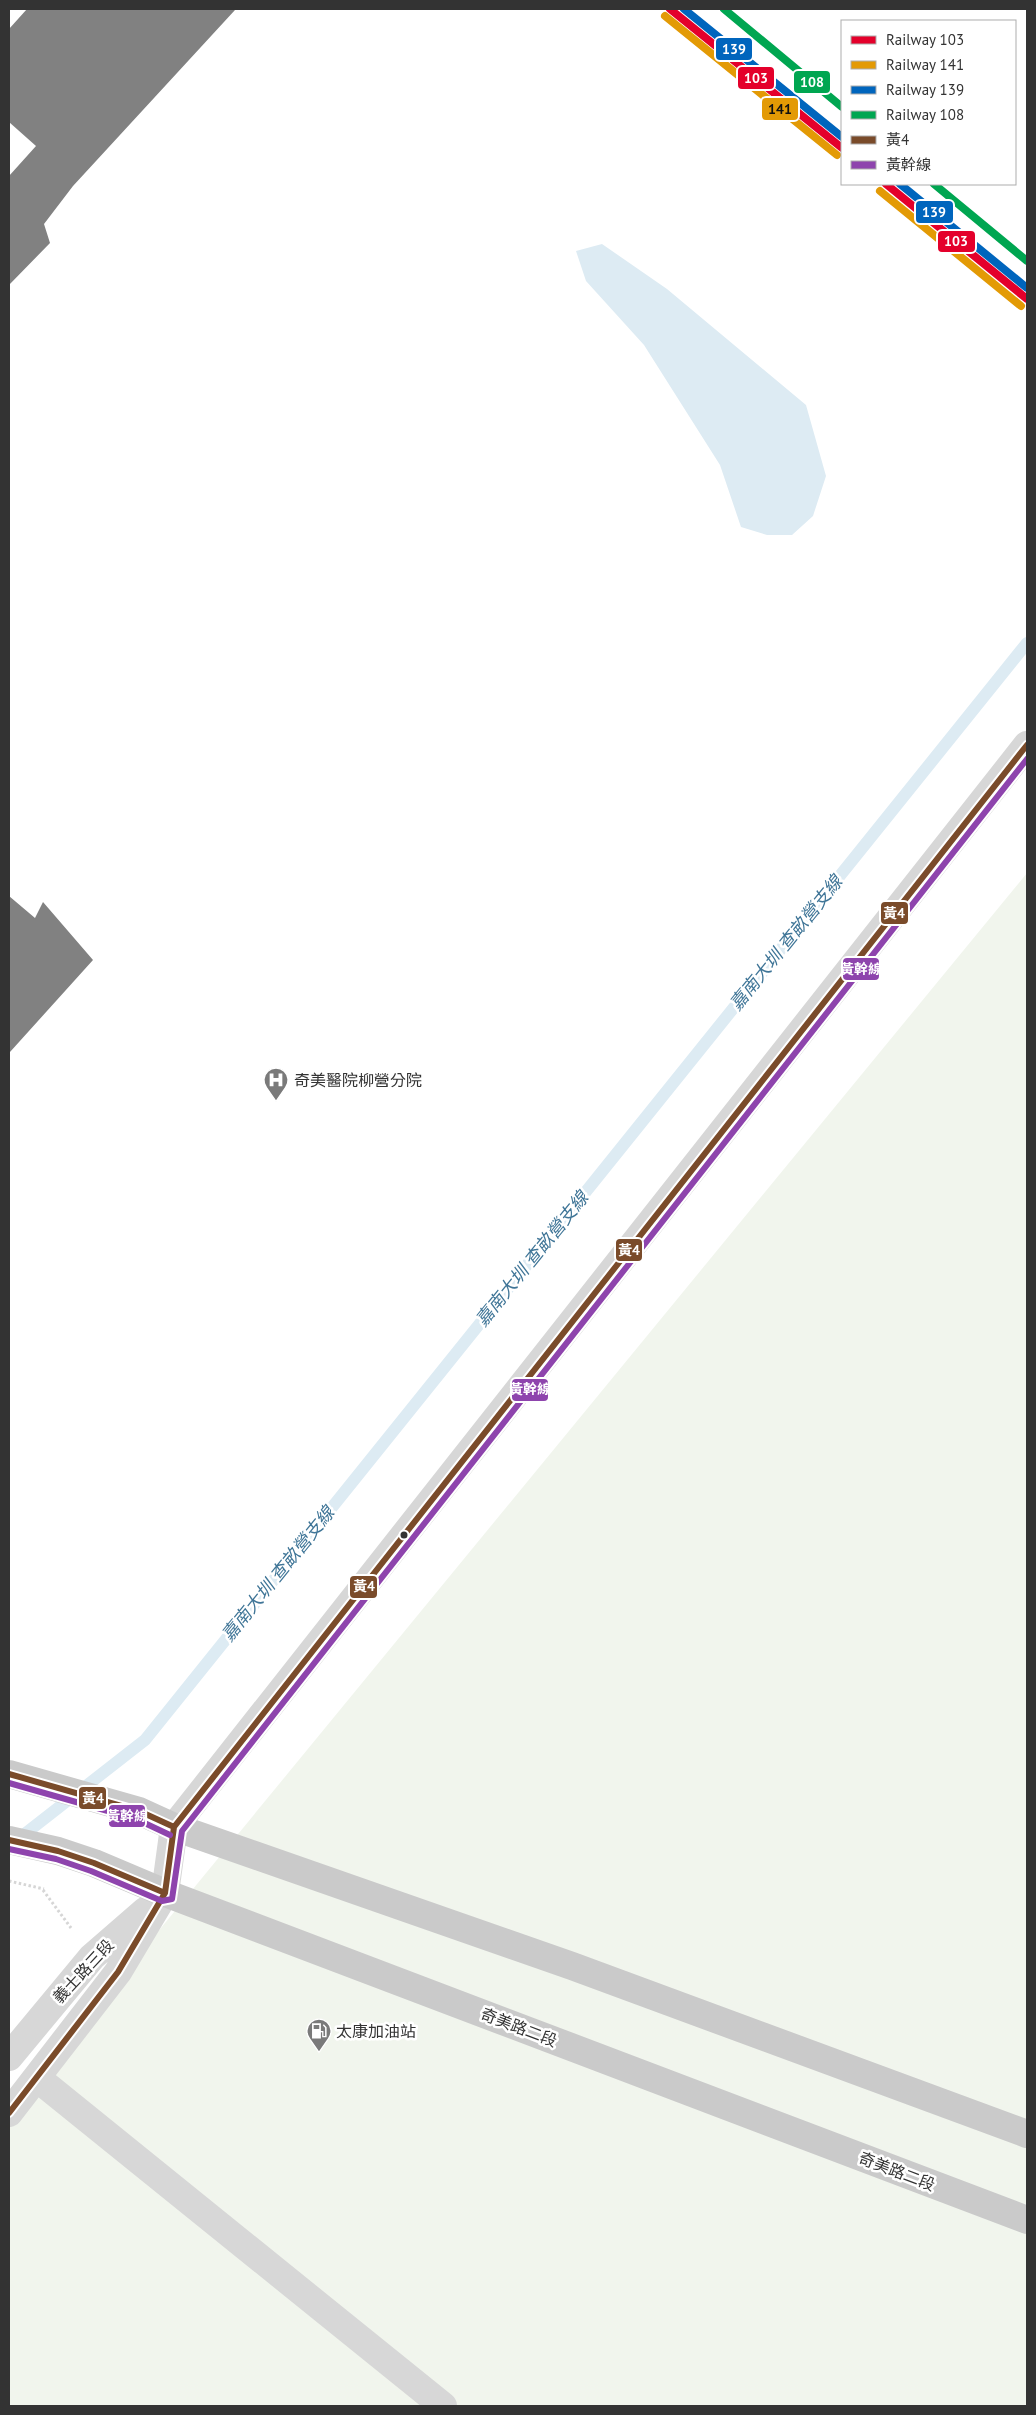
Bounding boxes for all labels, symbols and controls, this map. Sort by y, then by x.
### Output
legend [841,20,1016,185]
text: Railway 103 [886,30,964,49]
line badge: 139 [715,37,753,61]
text: 139 [722,40,746,58]
text: Railway 141 [886,55,964,74]
line badge: 103 [737,66,775,90]
text: 103 [744,69,768,87]
line badge: 108 [793,70,831,94]
text: 108 [800,73,824,91]
text: Railway 139 [886,80,964,99]
line badge: 141 [761,97,799,121]
text: 141 [768,100,792,118]
text: Railway 108 [886,105,964,124]
text: 黃4 [886,130,909,149]
text: 黃幹線 [886,155,931,174]
line badge: 139 [915,200,954,224]
text: 139 [922,203,946,221]
line badge: 103 [937,230,976,253]
text: 103 [944,232,968,250]
water label: 嘉南大圳 查畝營支線 [724,869,848,1015]
line badge: 黃4 [880,901,909,925]
text: 黃4 [883,904,905,922]
line badge: 黃幹線 [842,957,880,981]
text: 黃幹線 [840,960,882,978]
hospital icon: 奇美醫院柳營分院 [263,1067,289,1101]
place label: 奇美醫院柳營分院 [294,1070,422,1090]
water label: 嘉南大圳 查畝營支線 [470,1185,594,1331]
line badge: 黃4 [615,1238,643,1262]
text: 黃4 [618,1241,640,1259]
line badge: 黃幹線 [511,1378,549,1402]
text: 黃幹線 [509,1380,551,1398]
water label: 嘉南大圳 查畝營支線 [216,1500,340,1646]
unlabelled marker [399,1530,409,1540]
line badge: 黃4 [349,1575,378,1599]
text: 黃4 [353,1577,375,1595]
line badge: 黃4 [78,1786,107,1810]
text: 黃4 [82,1789,104,1807]
line badge: 黃幹線 [108,1804,146,1828]
text: 黃幹線 [106,1807,148,1825]
street label: 義士路三段 [48,1935,118,2007]
street label: 奇美路二段 [478,2003,560,2051]
fuel station icon: 太康加油站 [306,2018,332,2052]
place label: 太康加油站 [336,2021,416,2041]
street label: 奇美路二段 [856,2147,938,2195]

